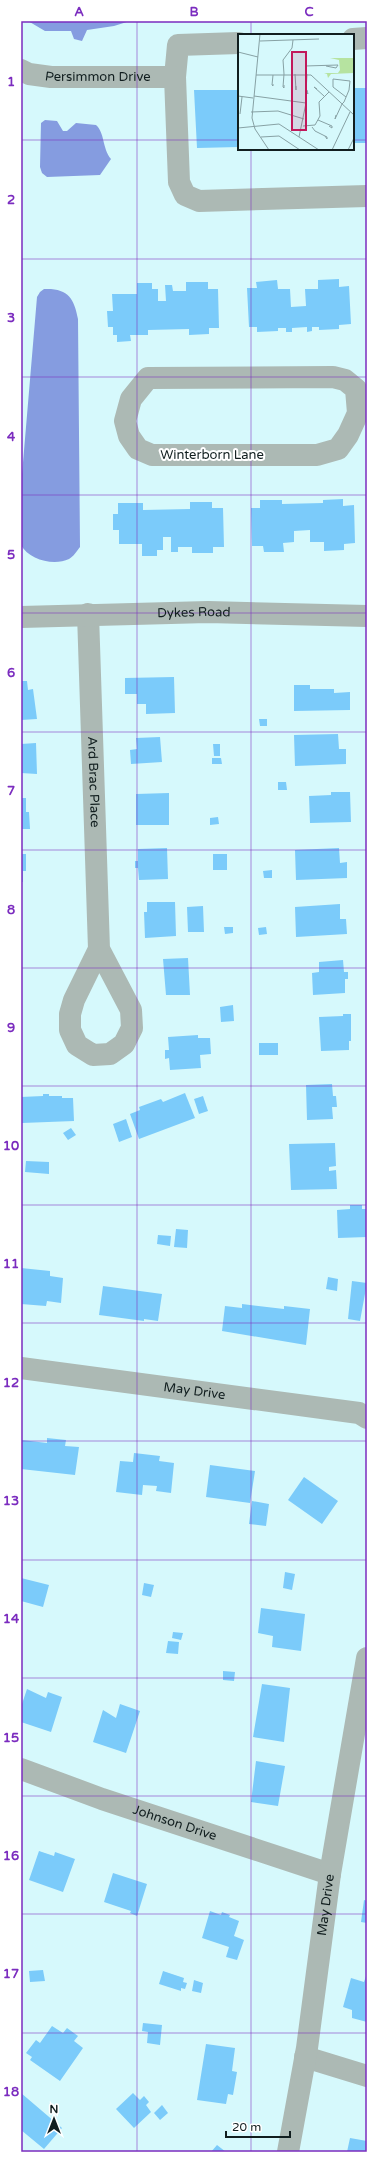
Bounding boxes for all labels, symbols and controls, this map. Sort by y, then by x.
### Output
text: A [74,4,84,20]
text: B [189,4,199,20]
text: C [304,4,314,20]
inset map [238,34,354,150]
street label: Persimmon Drive [44,68,151,85]
text: 1 [7,74,15,90]
text: 2 [7,192,15,208]
text: 3 [7,310,15,326]
text: 4 [7,429,16,445]
street label: Winterborn Lane [160,447,264,463]
text: 5 [7,547,15,563]
street label: Dykes Road [157,604,231,621]
text: 6 [7,665,15,681]
street label: Ard Brac Place [84,736,103,828]
text: 7 [7,783,15,799]
text: 8 [7,902,15,918]
text: 9 [7,1020,15,1036]
text: 10 [3,1138,19,1154]
text: 11 [3,1256,19,1272]
text: 12 [3,1375,19,1391]
street label: May Drive [163,1379,226,1403]
text: 13 [3,1493,19,1509]
text: 14 [3,1611,20,1627]
text: 15 [3,1730,19,1746]
street label: Johnson Drive [131,1802,219,1844]
text: 16 [3,1848,19,1864]
street label: May Drive [314,1873,338,1937]
text: 17 [3,1966,19,1982]
text: 18 [3,2084,19,2100]
north arrow [34,2099,74,2139]
text: N [50,2103,58,2116]
scale bar [226,2113,290,2139]
text: 20 m [232,2120,261,2134]

